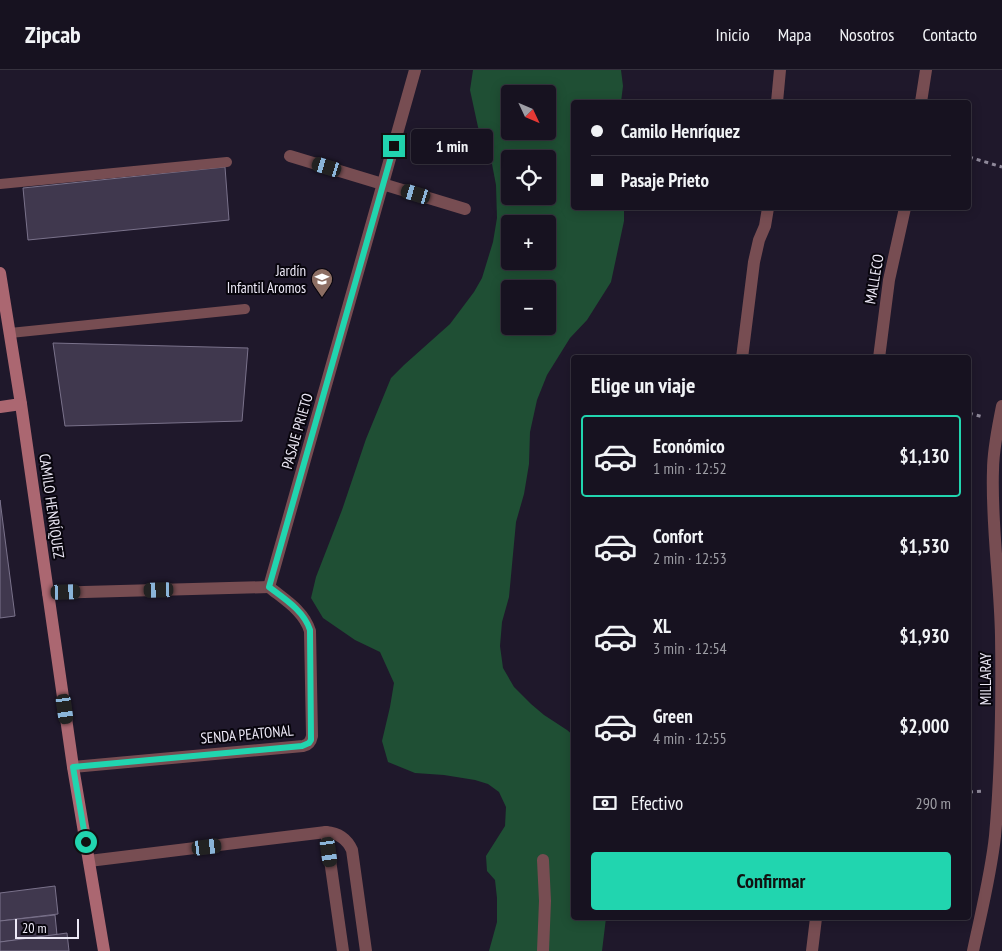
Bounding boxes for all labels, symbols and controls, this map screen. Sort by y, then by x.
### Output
text: Zipcab [25,19,81,50]
text: Inicio [716,23,750,46]
text: Mapa [778,23,811,46]
text: Nosotros [839,23,894,46]
text: Contacto [922,23,977,46]
north arrow [501,85,556,140]
map controls [501,85,556,335]
text: Camilo Henríquez [621,119,740,143]
callout: 1 min [412,128,494,164]
route end [383,135,405,157]
text: 1 min [436,136,468,156]
button: locate [501,150,556,205]
car [310,155,343,179]
text: Pasaje Prieto [621,168,709,192]
car [399,182,432,206]
button: + [501,215,556,270]
street label: MALLECO [860,253,888,305]
place label: Jardín Infantil Aromos [227,261,306,297]
school or university icon: Jardín Infantil Aromos [310,267,334,298]
button: − [501,280,556,335]
text: Elige un viaje [591,371,695,399]
street label: PASAJE PRIETO [277,391,317,471]
icon: car [593,434,638,479]
text: Económico [653,434,725,458]
text: $1,130 [899,444,949,468]
street label: CAMILO HENRÍQUEZ [35,452,69,560]
text: 1 min · 12:52 [653,458,727,478]
icon: car [593,524,638,569]
text: Confort [653,524,703,548]
text: $1,530 [899,534,949,558]
text: 2 min · 12:53 [653,548,727,568]
car [143,582,174,598]
car [50,584,81,600]
icon: car [593,614,638,659]
text: XL [653,614,671,638]
text: $1,930 [899,624,949,648]
text: 3 min · 12:54 [653,638,727,658]
street label: MILLARAY [976,653,995,705]
car [55,693,74,725]
icon: car [593,704,638,749]
text: Green [653,704,693,728]
text: $2,000 [899,714,949,738]
street label: SENDA PEATONAL [200,720,295,748]
text: 4 min · 12:55 [653,728,727,748]
icon: cash [591,789,619,817]
text: Efectivo [631,791,683,815]
text: 290 m [916,793,951,813]
route start [75,831,97,853]
car [319,836,338,868]
car [191,838,222,856]
button: Confirmar [591,852,951,910]
scale bar [15,916,79,939]
text: 20 m [22,919,47,937]

